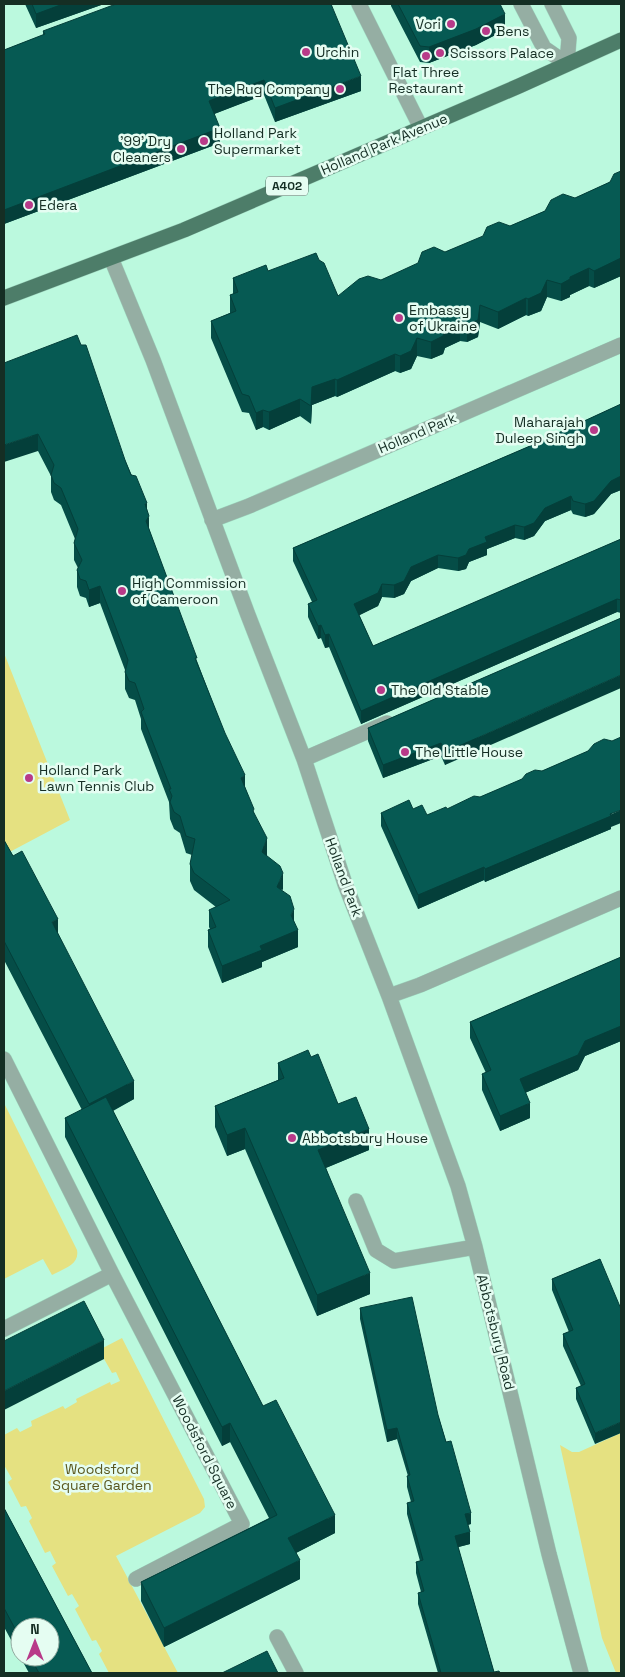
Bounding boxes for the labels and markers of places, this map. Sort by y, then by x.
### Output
place label: Vori [415,15,441,33]
marker: Vori [445,18,457,30]
place label: Bens [496,22,530,40]
marker: Bens [480,25,492,37]
place label: Urchin [316,43,359,61]
place label: Scissors Palace [450,44,554,62]
marker: Urchin [300,46,312,58]
marker: Scissors Palace [434,47,446,59]
marker: Flat Three Restaurant [420,50,432,62]
place label: Flat Three Restaurant [388,63,464,97]
place label: The Rug Company [208,80,330,98]
marker: The Rug Company [334,83,346,95]
place label: Holland Park Supermarket [214,124,301,158]
place label: '99' Dry Cleaners [113,132,171,166]
marker: Holland Park Supermarket [198,135,210,147]
marker: '99' Dry Cleaners [175,143,187,155]
place label: Edera [39,196,77,214]
marker: Edera [23,199,35,211]
place label: Embassy of Ukraine [409,301,477,335]
marker: Embassy of Ukraine [393,312,405,324]
place label: Maharajah Duleep Singh [495,413,584,447]
marker: Maharajah Duleep Singh [588,424,600,436]
place label: High Commission of Cameroon [132,574,246,608]
marker: High Commission of Cameroon [116,585,128,597]
place label: The Old Stable [391,681,489,699]
marker: The Old Stable [375,684,387,696]
place label: The Little House [415,743,523,761]
marker: The Little House [399,746,411,758]
place label: Holland Park Lawn Tennis Club [39,761,154,795]
marker: Holland Park Lawn Tennis Club [23,772,35,784]
place label: Abbotsbury House [302,1129,428,1147]
marker: Abbotsbury House [286,1132,298,1144]

